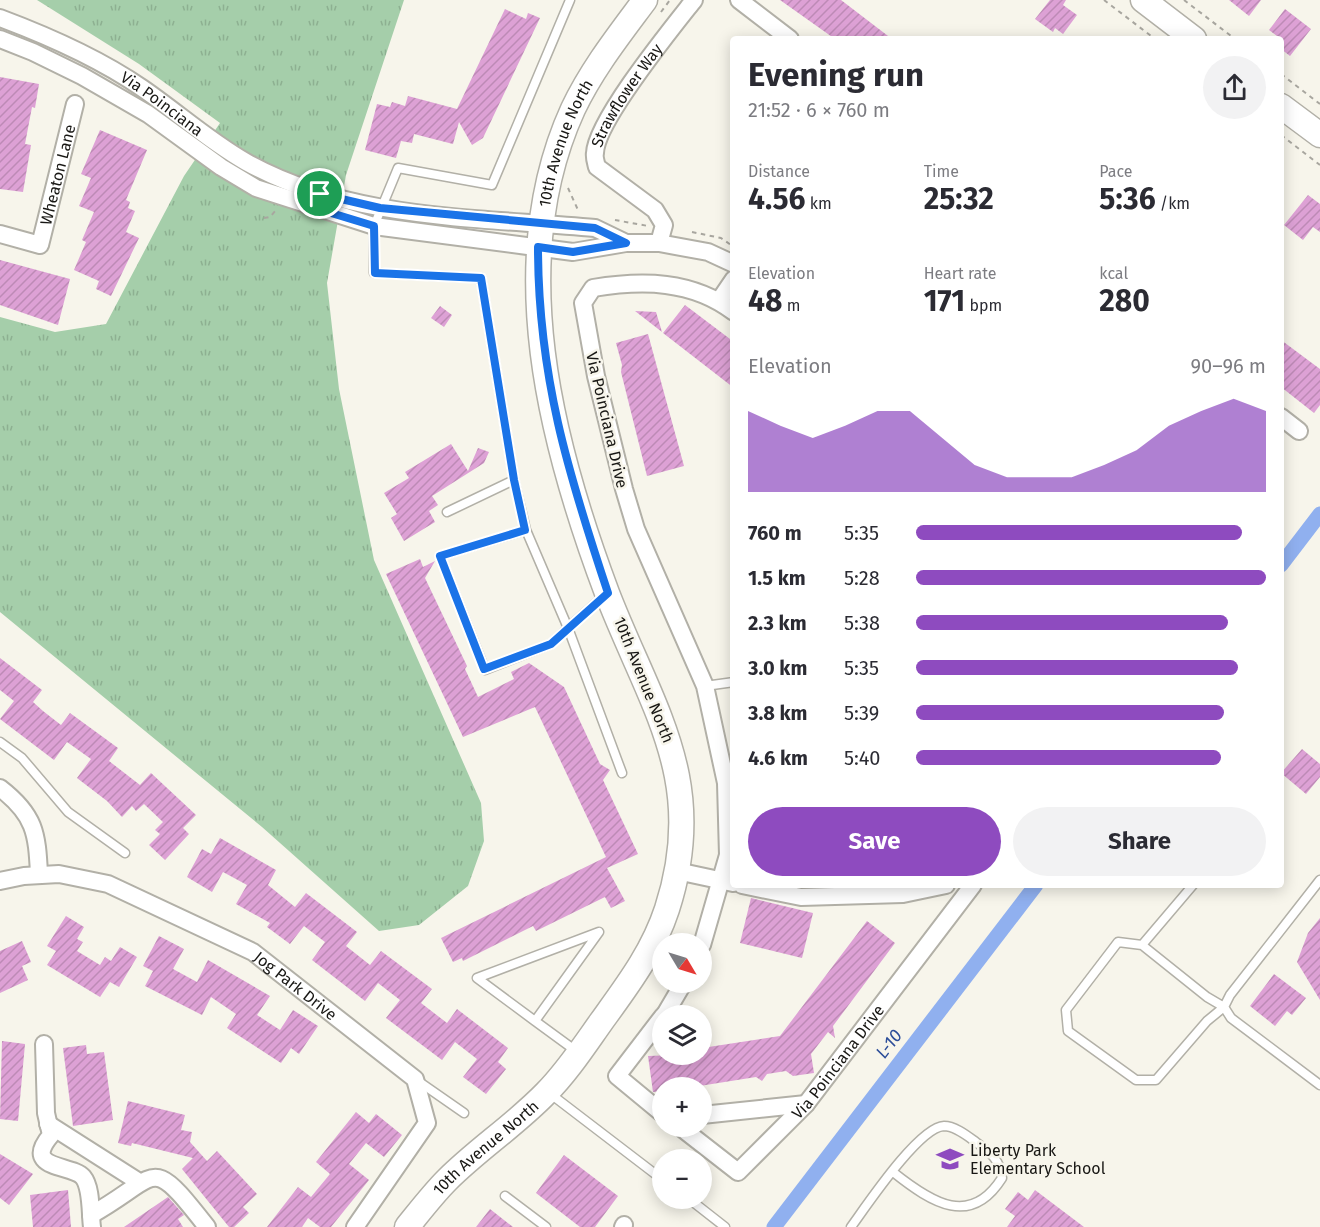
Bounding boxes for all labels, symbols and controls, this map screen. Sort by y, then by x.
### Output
street label: Strawflower Way [587,40,666,149]
text: Evening run [748,55,924,95]
button: share [1203,56,1266,119]
street label: Via Poinciana [117,67,207,140]
street label: 10th Avenue North [534,76,596,208]
text: 21:52 · 6 × 760 m [748,98,890,122]
street label: Wheaton Lane [36,122,79,227]
text: Distance [748,162,810,181]
text: Time [924,162,959,181]
text: Pace [1099,162,1133,181]
pin [294,168,345,219]
icon: arrive [303,177,336,210]
text: 4.56 [748,181,805,217]
text: 25:32 [924,181,994,217]
text: 5:36 [1099,181,1156,217]
text: km [805,194,832,213]
text: /km [1156,194,1190,213]
text: Elevation [748,264,815,283]
text: Heart rate [924,264,997,283]
text: kcal [1099,264,1128,283]
text: 48 [748,283,782,319]
text: 171 [924,283,965,319]
text: 280 [1099,283,1150,319]
text: m [782,296,800,315]
text: bpm [965,296,1002,315]
street label: Via Poinciana Drive [582,350,632,490]
text: Elevation [748,354,832,378]
text: 90–96 m [1191,354,1266,378]
text: 760 m [748,521,802,545]
text: 5:35 [844,521,879,545]
text: 1.5 km [748,566,806,590]
text: 5:28 [844,566,880,590]
text: 2.3 km [748,611,807,635]
text: 5:38 [844,611,880,635]
street label: 10th Avenue North [610,614,678,746]
text: 3.0 km [748,656,807,680]
text: 5:35 [844,656,879,680]
text: 3.8 km [748,701,808,725]
text: 5:39 [844,701,879,725]
text: 4.6 km [748,746,808,770]
text: 5:40 [844,746,881,770]
button: Save [748,807,1001,876]
button: Share [1013,807,1266,876]
north arrow [652,933,712,993]
map controls [652,933,712,1209]
street label: Jog Park Drive [250,947,341,1024]
street label: Via Poinciana Drive [788,1001,888,1122]
button: layers [652,1005,712,1065]
water label: L-10 [871,1025,907,1063]
button: + [652,1077,712,1137]
street label: 10th Avenue North [428,1096,542,1199]
place label: Liberty Park Elementary School [970,1141,1106,1178]
school or university icon: Liberty Park Elementary School [935,1144,965,1174]
button: − [652,1149,712,1209]

